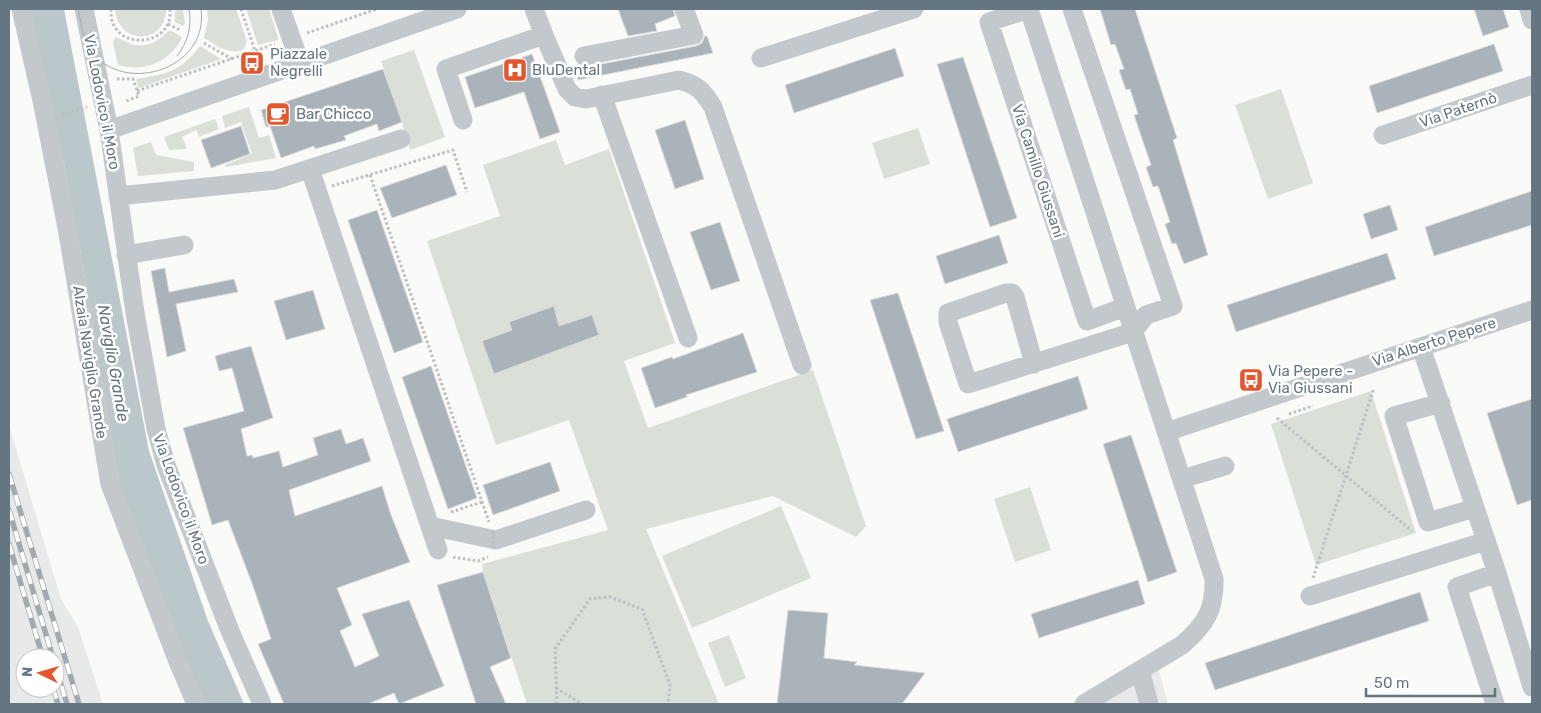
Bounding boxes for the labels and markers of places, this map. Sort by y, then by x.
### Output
place label: Piazzale Negrelli [270,45,327,80]
bus stop icon: Piazzale Negrelli [239,50,265,76]
hospital icon: BluDental [502,57,528,83]
place label: BluDental [532,61,600,79]
cafe icon: Bar Chicco [265,101,291,127]
place label: Bar Chicco [296,105,371,123]
place label: Via Pepere - Via Giussani [1268,362,1354,397]
bus stop icon: Via Pepere - Via Giussani [1238,367,1264,393]

